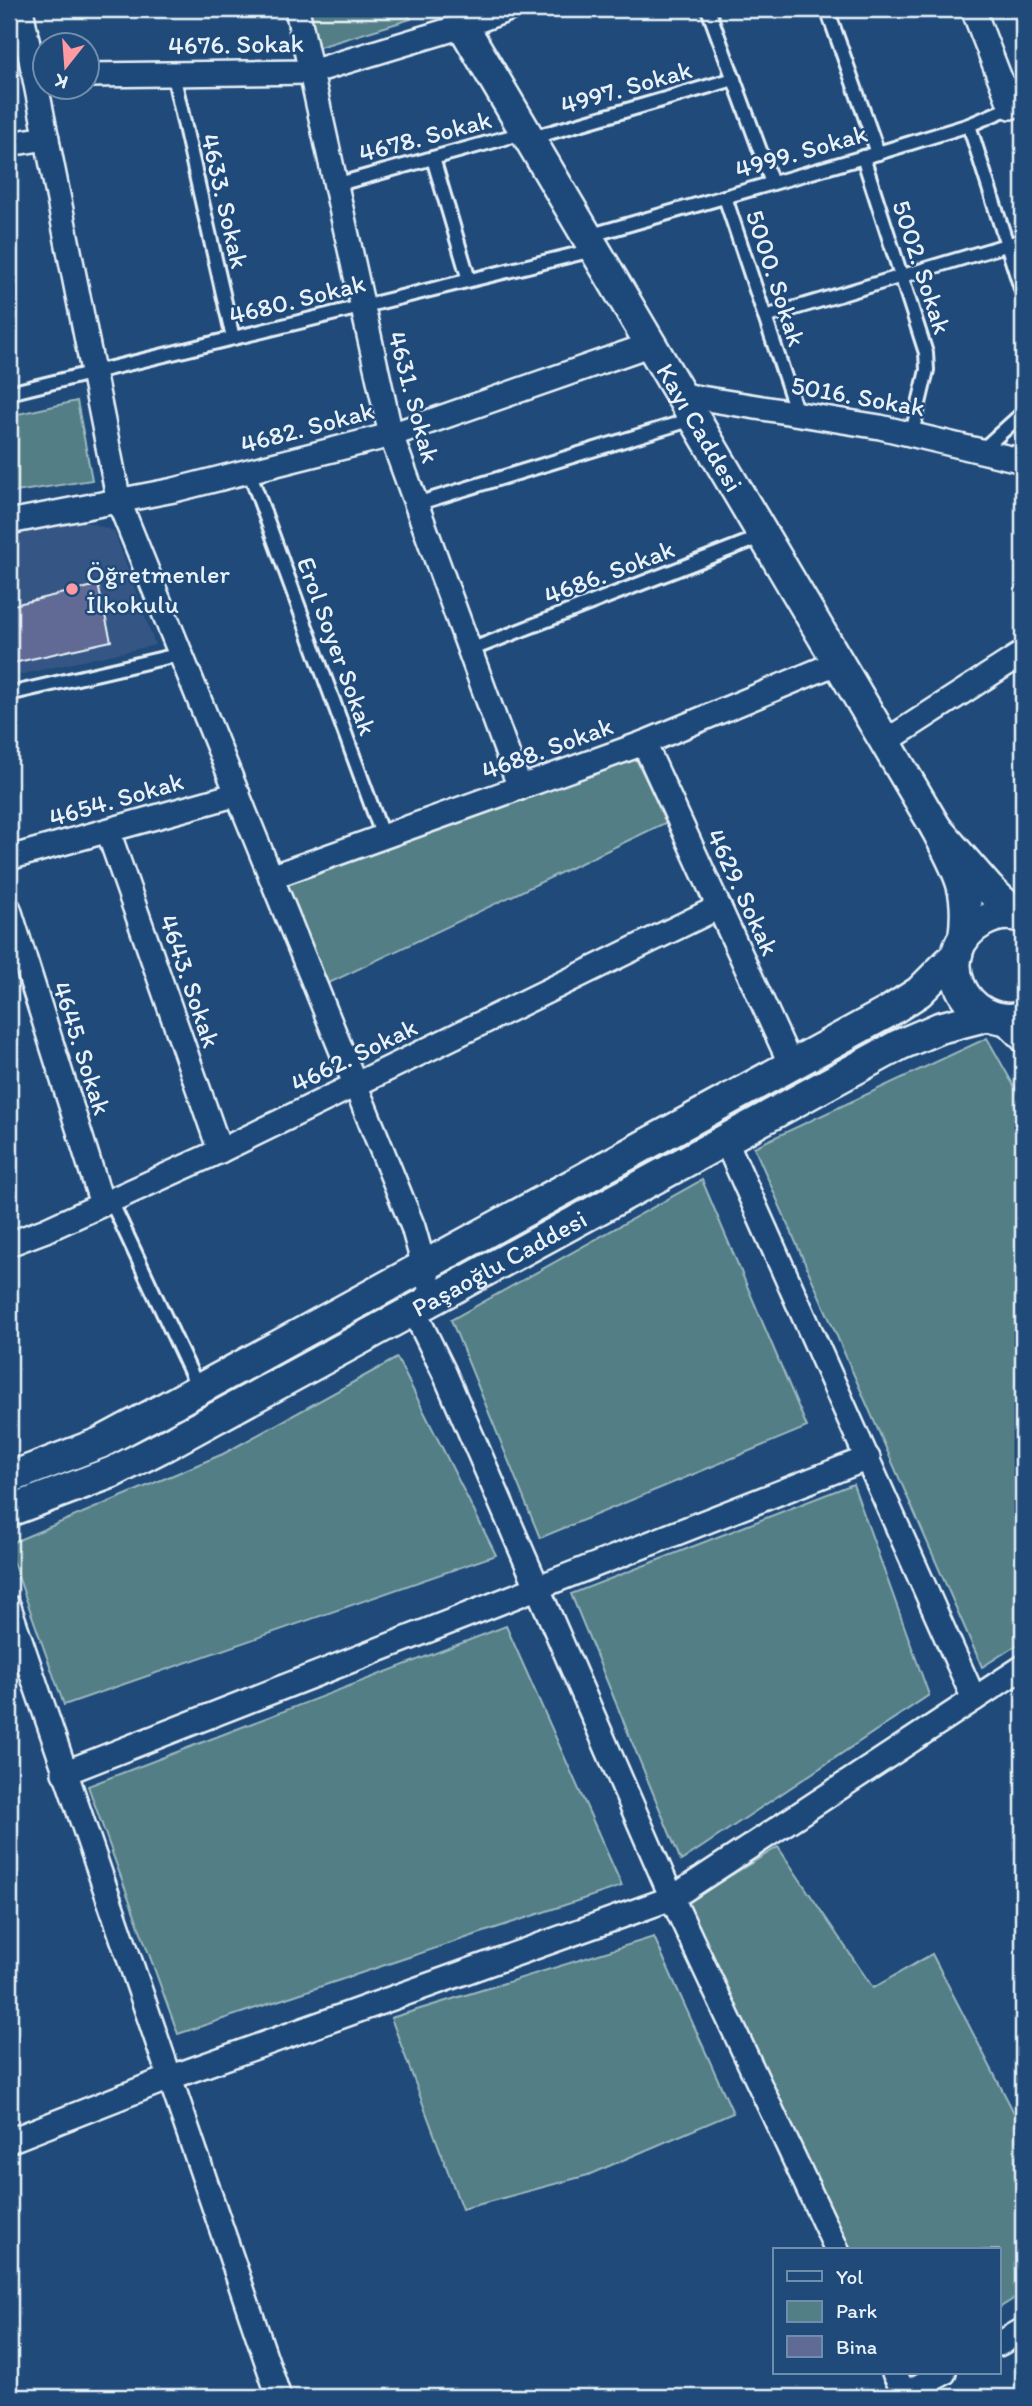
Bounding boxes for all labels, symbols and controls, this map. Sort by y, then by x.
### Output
street label: 4676. Sokak [168,27,304,61]
north arrow [32,32,102,102]
street label: 4997. Sokak [557,53,695,121]
text: K [51,69,70,95]
street label: 4678. Sokak [355,103,495,169]
street label: 4999. Sokak [731,117,871,185]
street label: 4633. Sokak [194,130,256,272]
street label: 5002. Sokak [885,196,959,338]
street label: 5000. Sokak [739,206,813,350]
street label: 4680. Sokak [226,267,368,331]
street label: 4631. Sokak [381,328,447,466]
street label: Kayı Caddesi [649,357,750,497]
street label: 5016. Sokak [789,369,927,423]
street label: 4682. Sokak [237,394,377,460]
street label: 4686. Sokak [539,533,679,611]
street label: Erol Soyer Sokak [290,553,384,740]
place label: Öğretmenler İlkokulu [86,558,230,620]
marker: Öğretmenler İlkokulu [64,581,80,597]
street label: 4688. Sokak [477,709,617,787]
street label: 4654. Sokak [45,765,187,833]
street label: 4629. Sokak [700,823,786,961]
street label: 4643. Sokak [152,910,228,1052]
street label: 4645. Sokak [45,977,119,1119]
street label: 4662. Sokak [286,1011,422,1099]
street label: Paşaoğlu Caddesi [406,1203,592,1324]
legend [773,2248,1000,2374]
text: Yol [836,2264,863,2289]
text: Park [836,2298,878,2323]
text: Bina [836,2334,877,2359]

